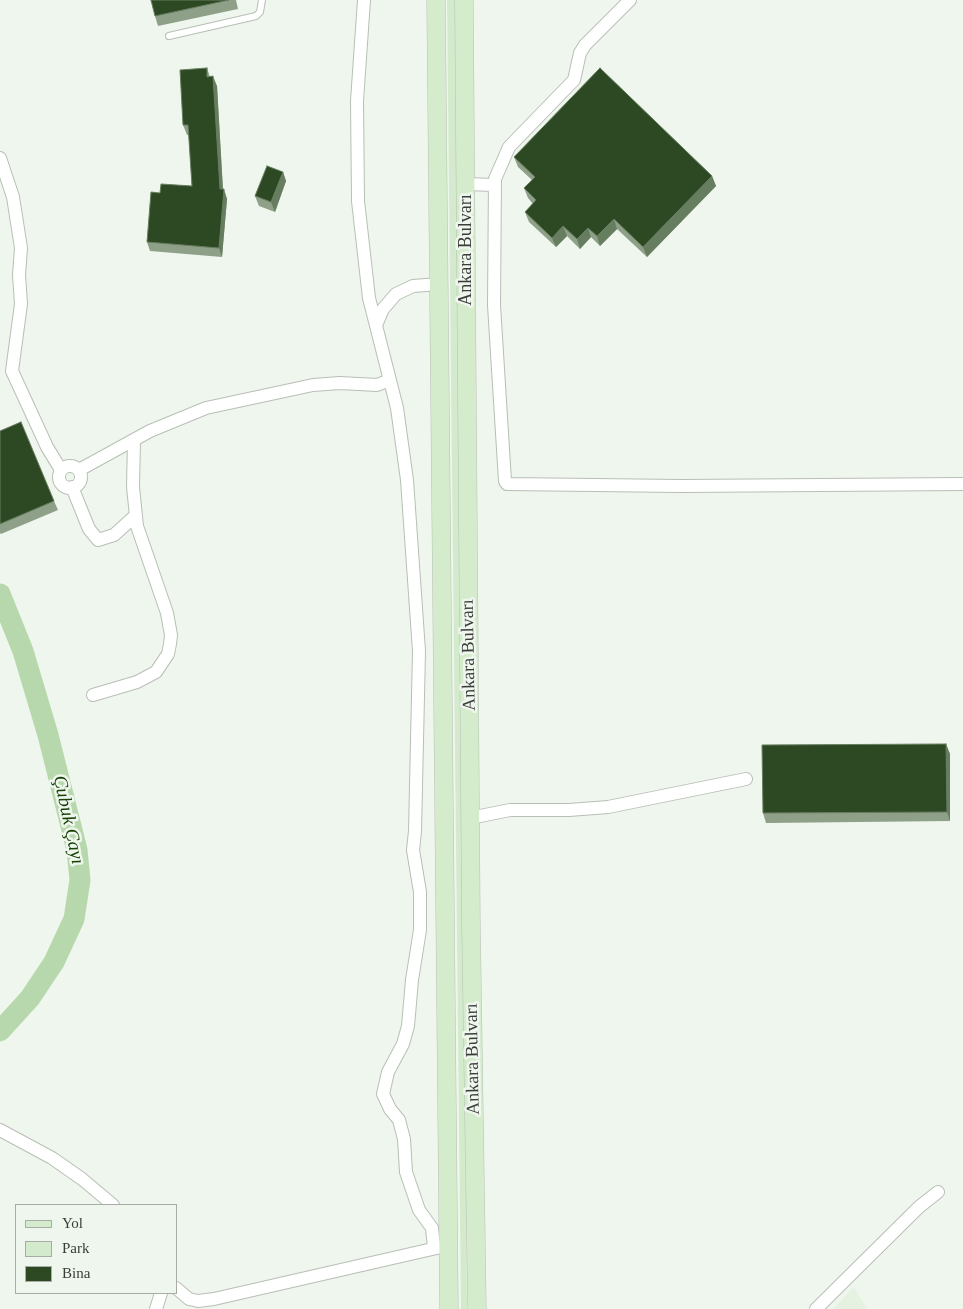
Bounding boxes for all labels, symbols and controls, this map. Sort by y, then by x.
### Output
street label: Ankara Bulvarı [455,194,477,306]
street label: Ankara Bulvarı [457,599,481,711]
water label: Çubuk Çayı [47,773,89,867]
street label: Ankara Bulvarı [461,1003,485,1115]
legend [15,1204,178,1294]
text: Yol [62,1215,83,1231]
text: Park [62,1240,90,1256]
text: Bina [62,1265,90,1281]

